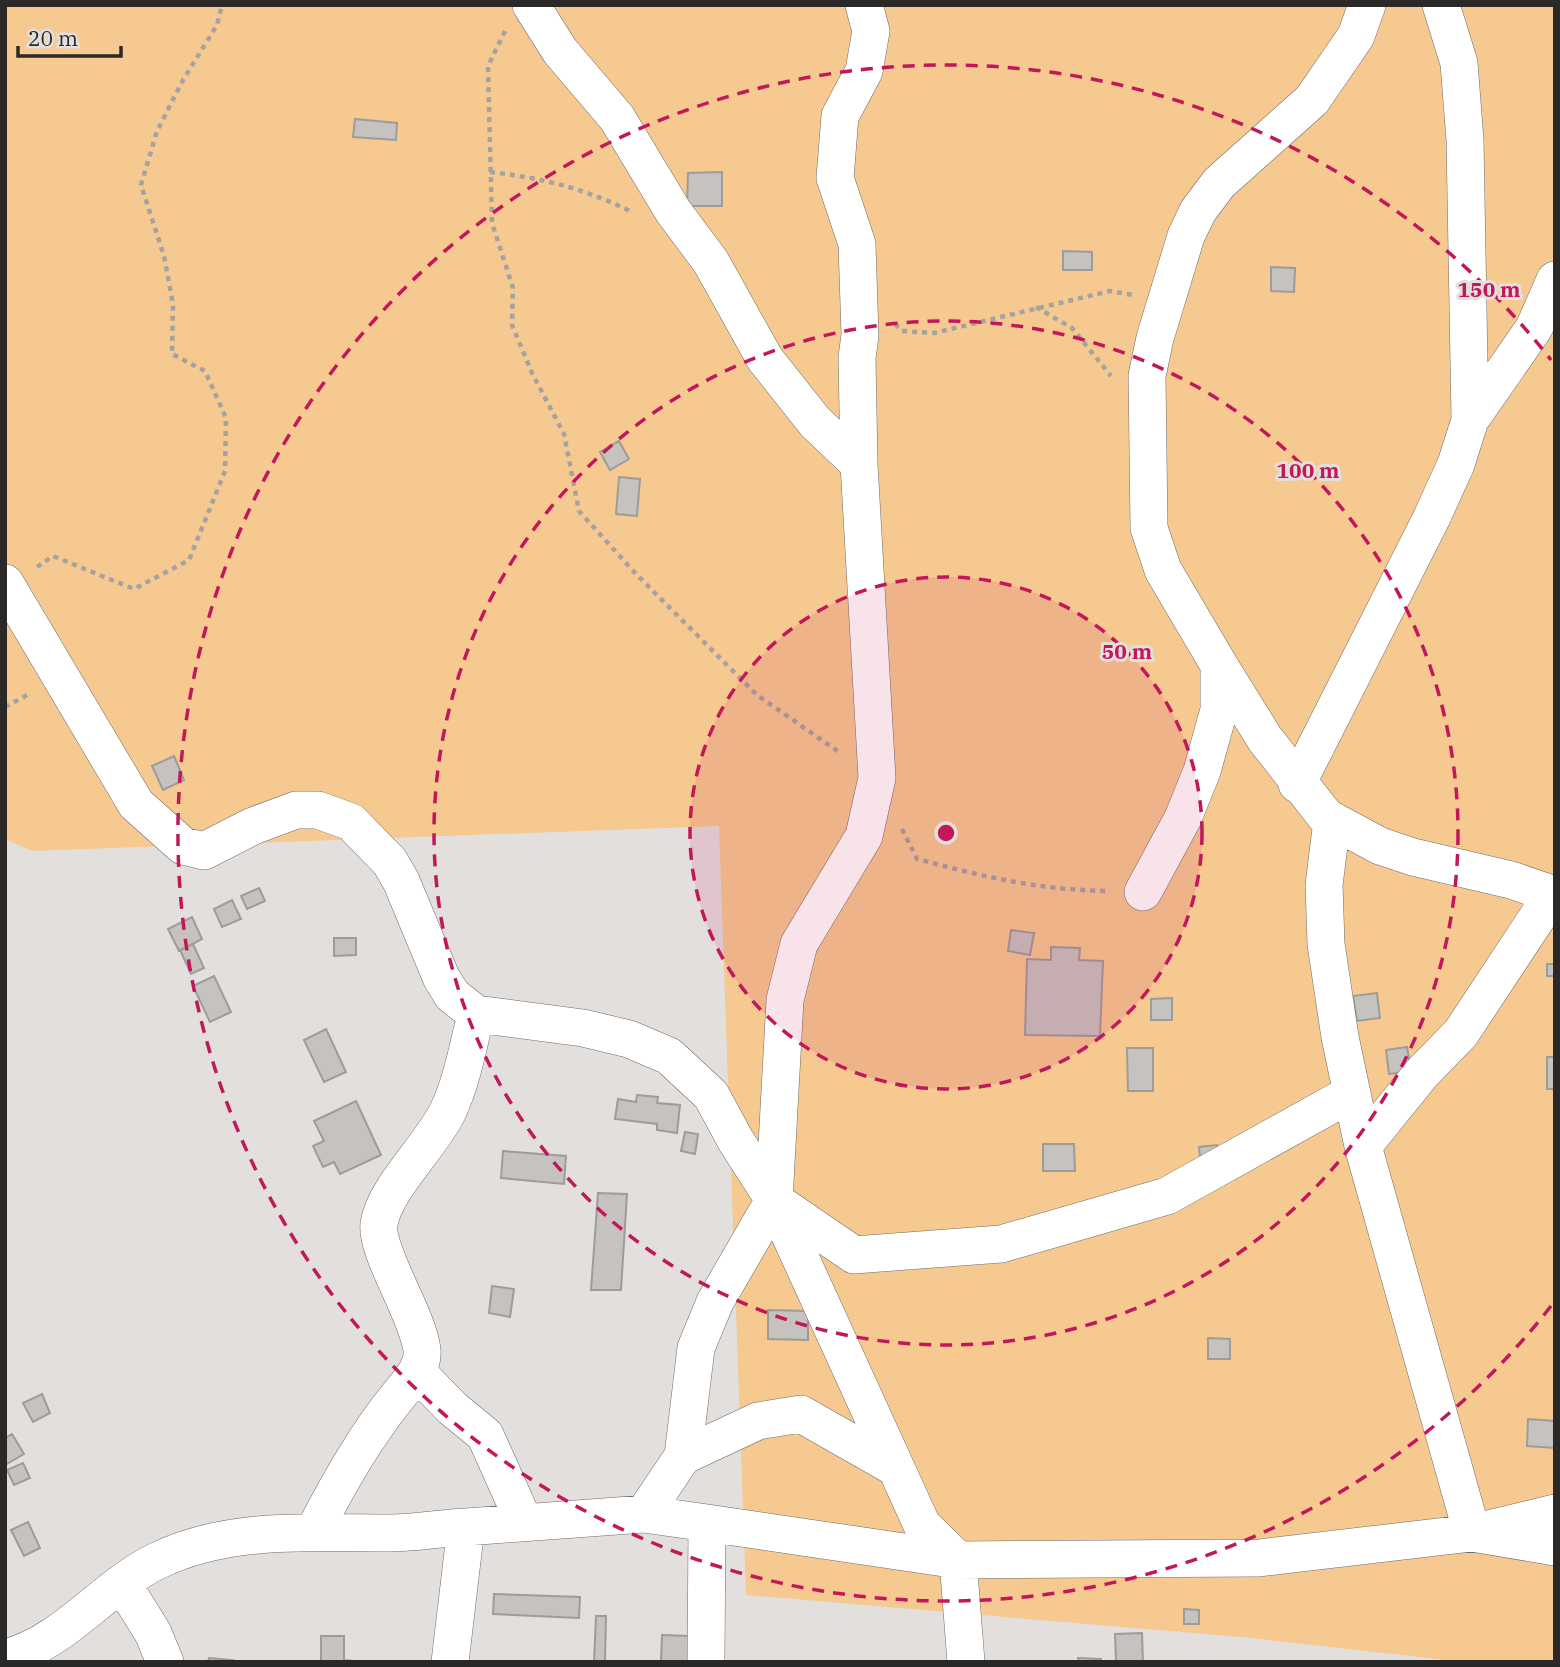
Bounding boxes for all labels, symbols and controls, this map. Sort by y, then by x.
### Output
scale bar [18,14,121,58]
text: 20 m [28,24,78,52]
text: 150 m [1457,275,1521,303]
text: 100 m [1276,456,1340,484]
text: 50 m [1102,637,1152,665]
centre of rings [934,821,958,845]

